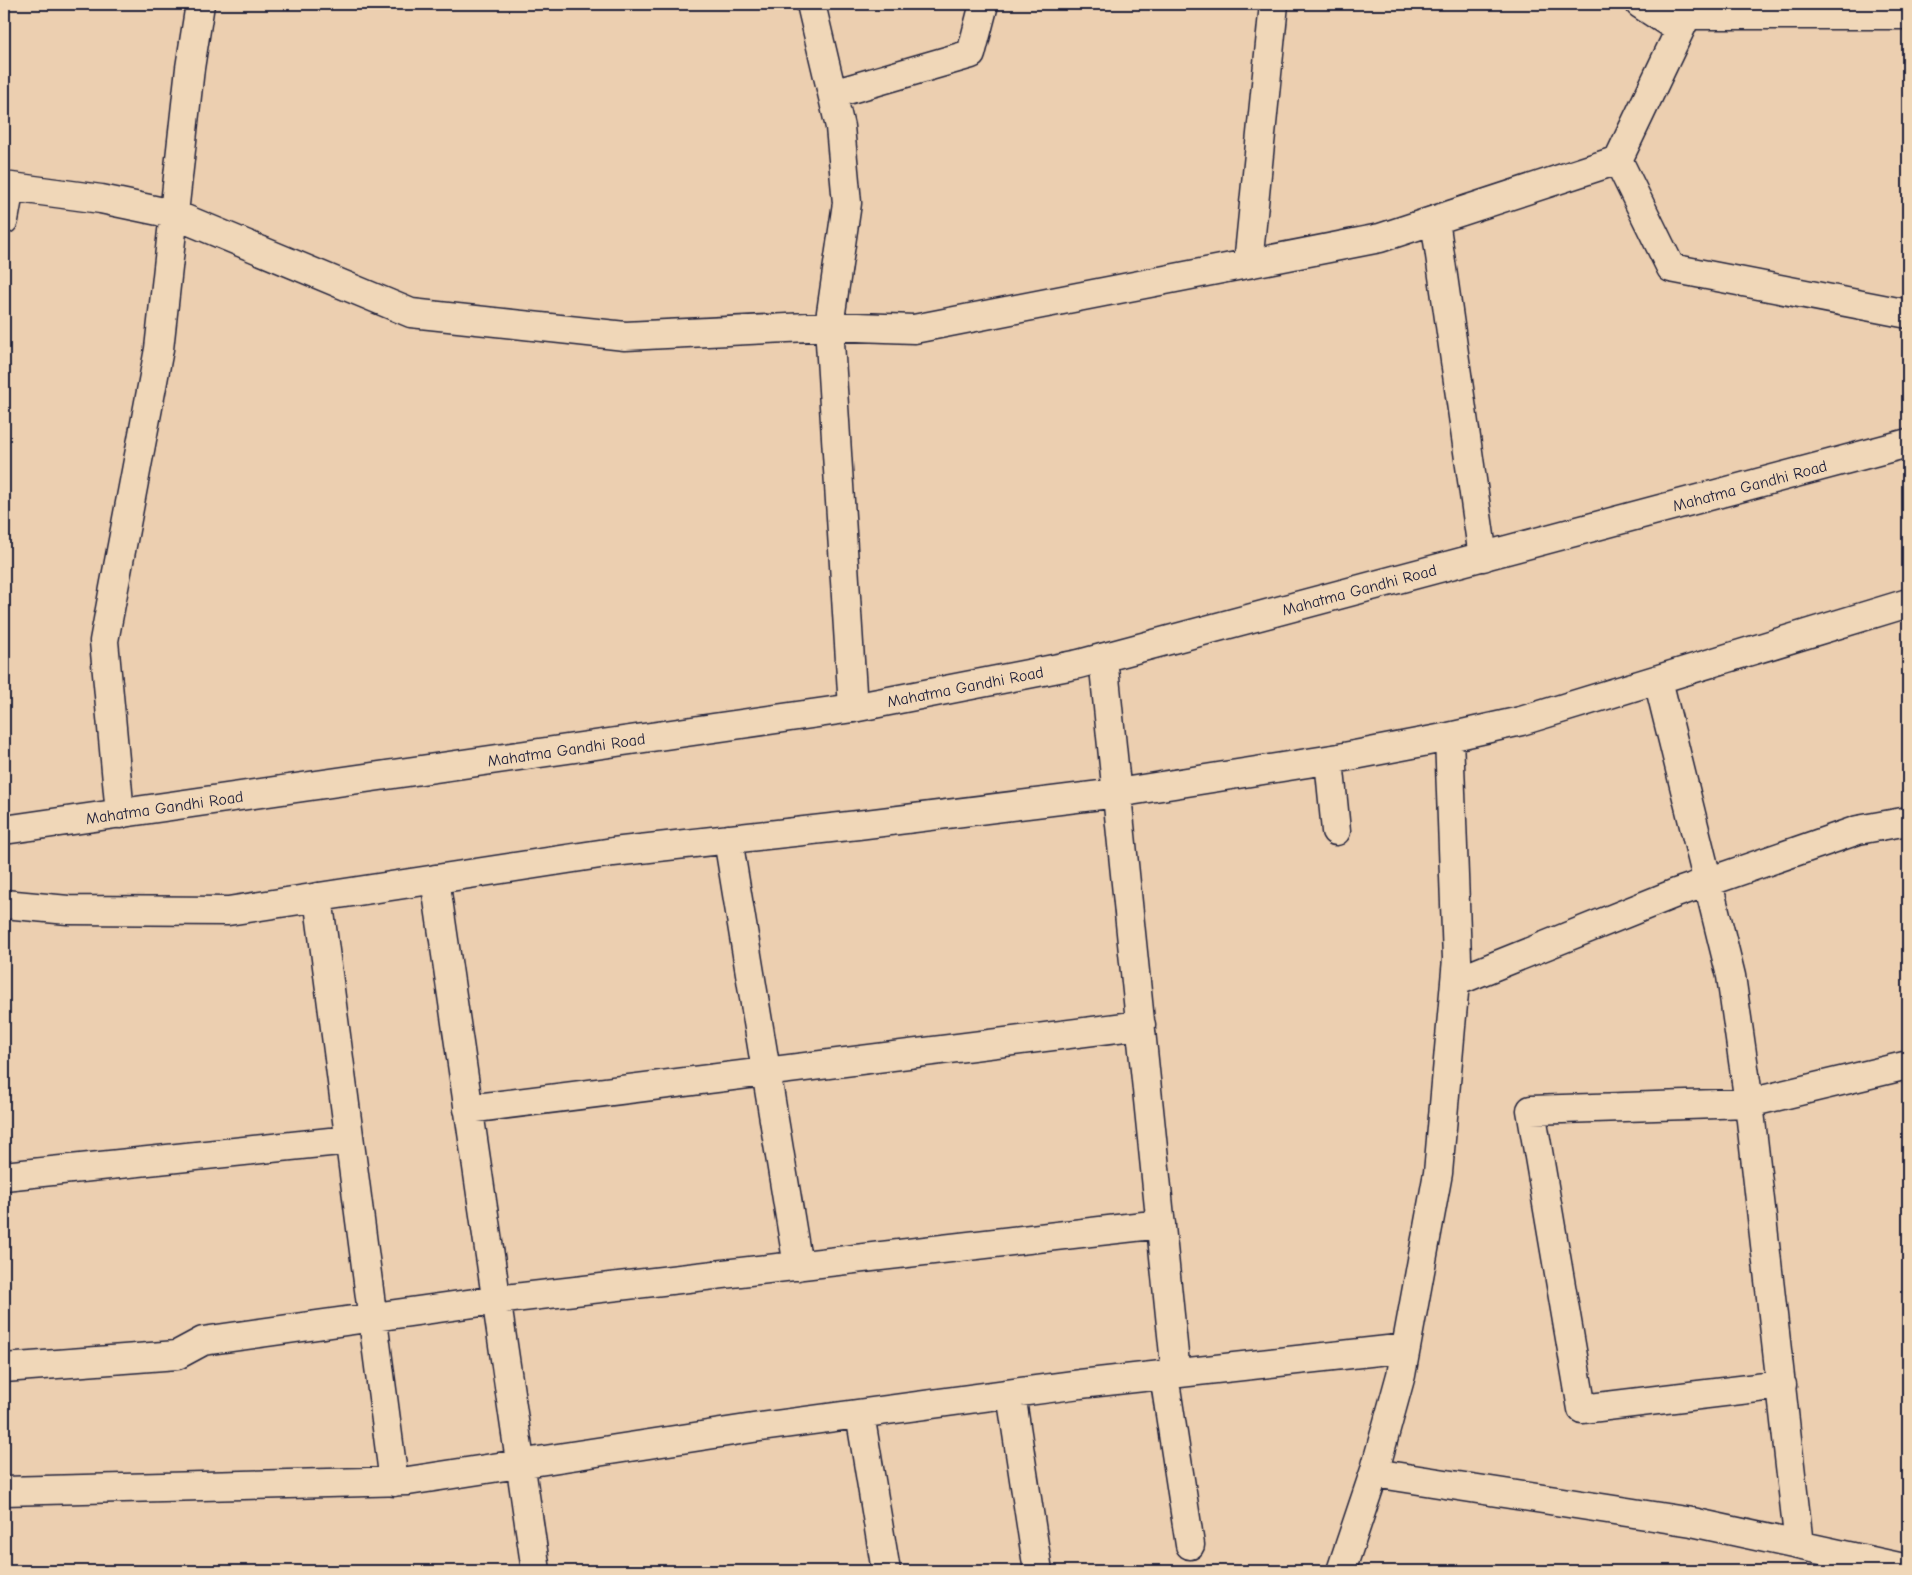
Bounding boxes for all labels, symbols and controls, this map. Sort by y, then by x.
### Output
street label: Mahatma Gandhi Road [1671,457,1829,515]
street label: Mahatma Gandhi Road [1280,561,1439,619]
street label: Mahatma Gandhi Road [886,663,1045,711]
street label: Mahatma Gandhi Road [486,730,646,770]
street label: Mahatma Gandhi Road [84,788,245,828]

